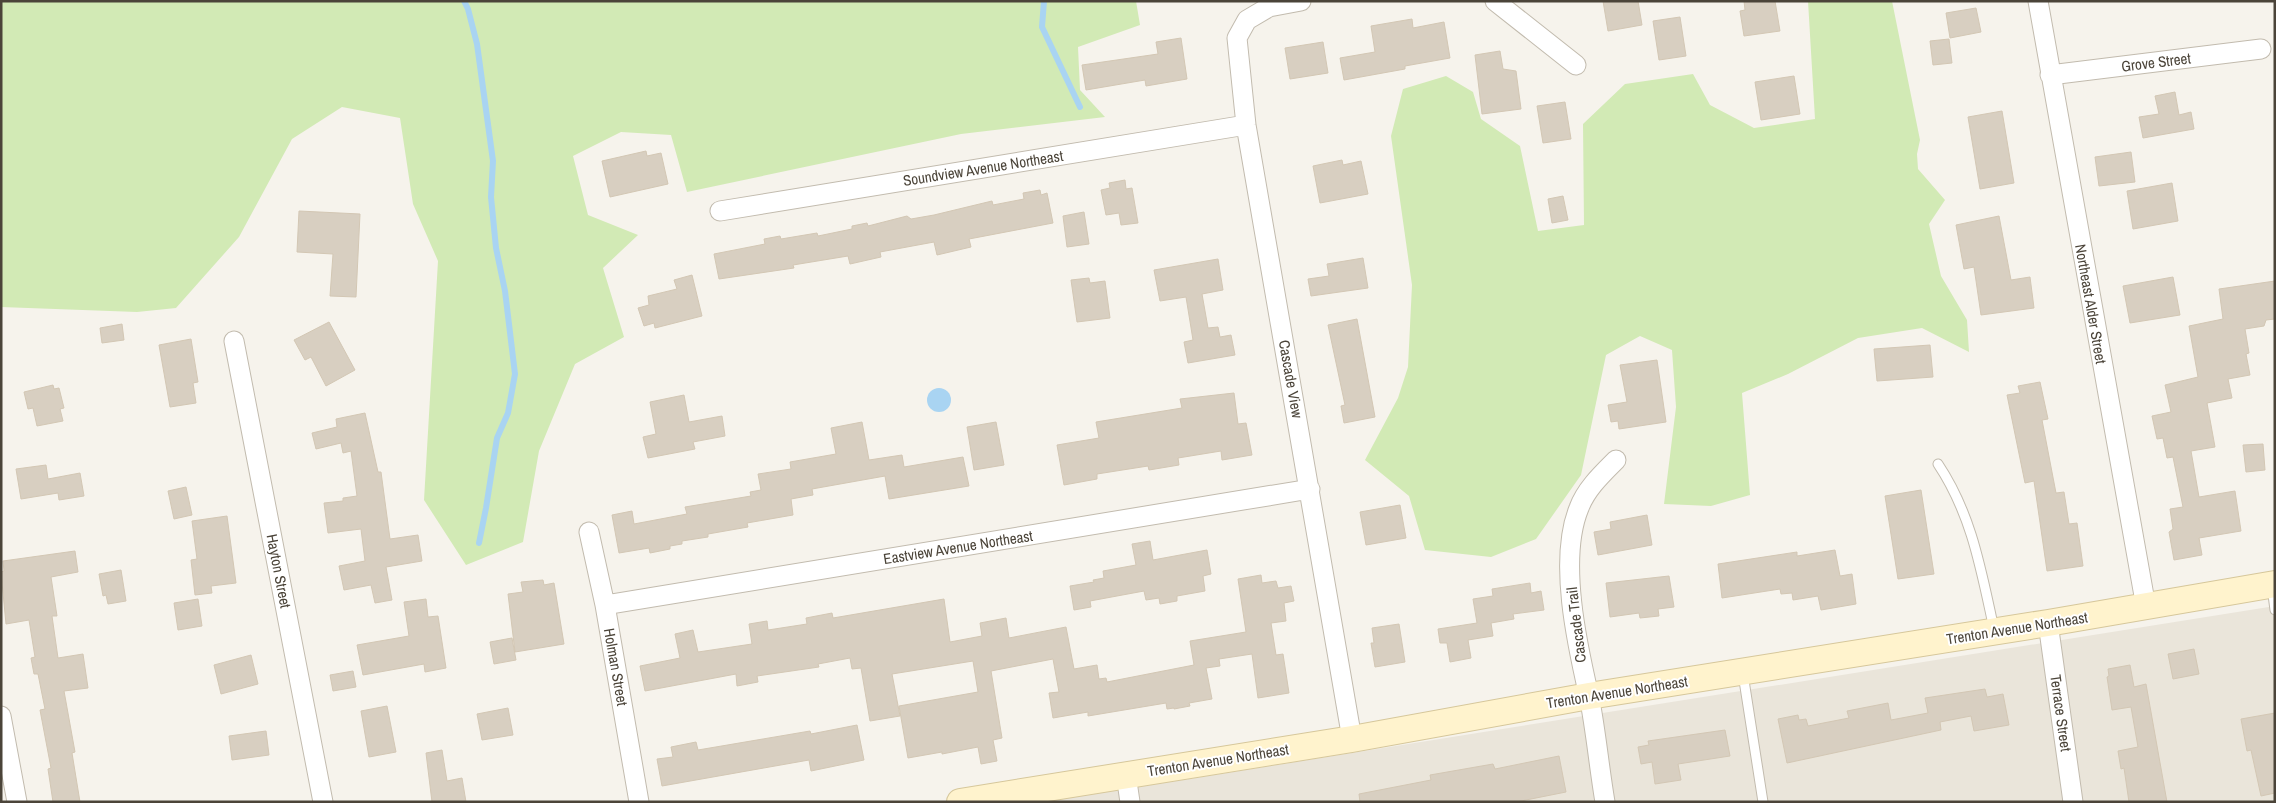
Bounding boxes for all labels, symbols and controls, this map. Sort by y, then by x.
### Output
street label: Grove Street [2120,47,2192,77]
street label: Soundview Avenue Northeast [901,145,1065,191]
street label: Northeast Alder Street [2070,243,2112,366]
street label: Cascade View [1274,338,1308,420]
street label: Eastview Avenue Northeast [882,525,1035,569]
street label: Hayton Street [262,532,297,610]
street label: Cascade Trail [1561,586,1591,664]
street label: Trenton Avenue Northeast [1945,606,2090,650]
street label: Holman Street [599,626,633,708]
street label: Trenton Avenue Northeast [1545,670,1690,714]
street label: Terrace Street [2045,673,2077,753]
street label: Trenton Avenue Northeast [1146,738,1291,782]

